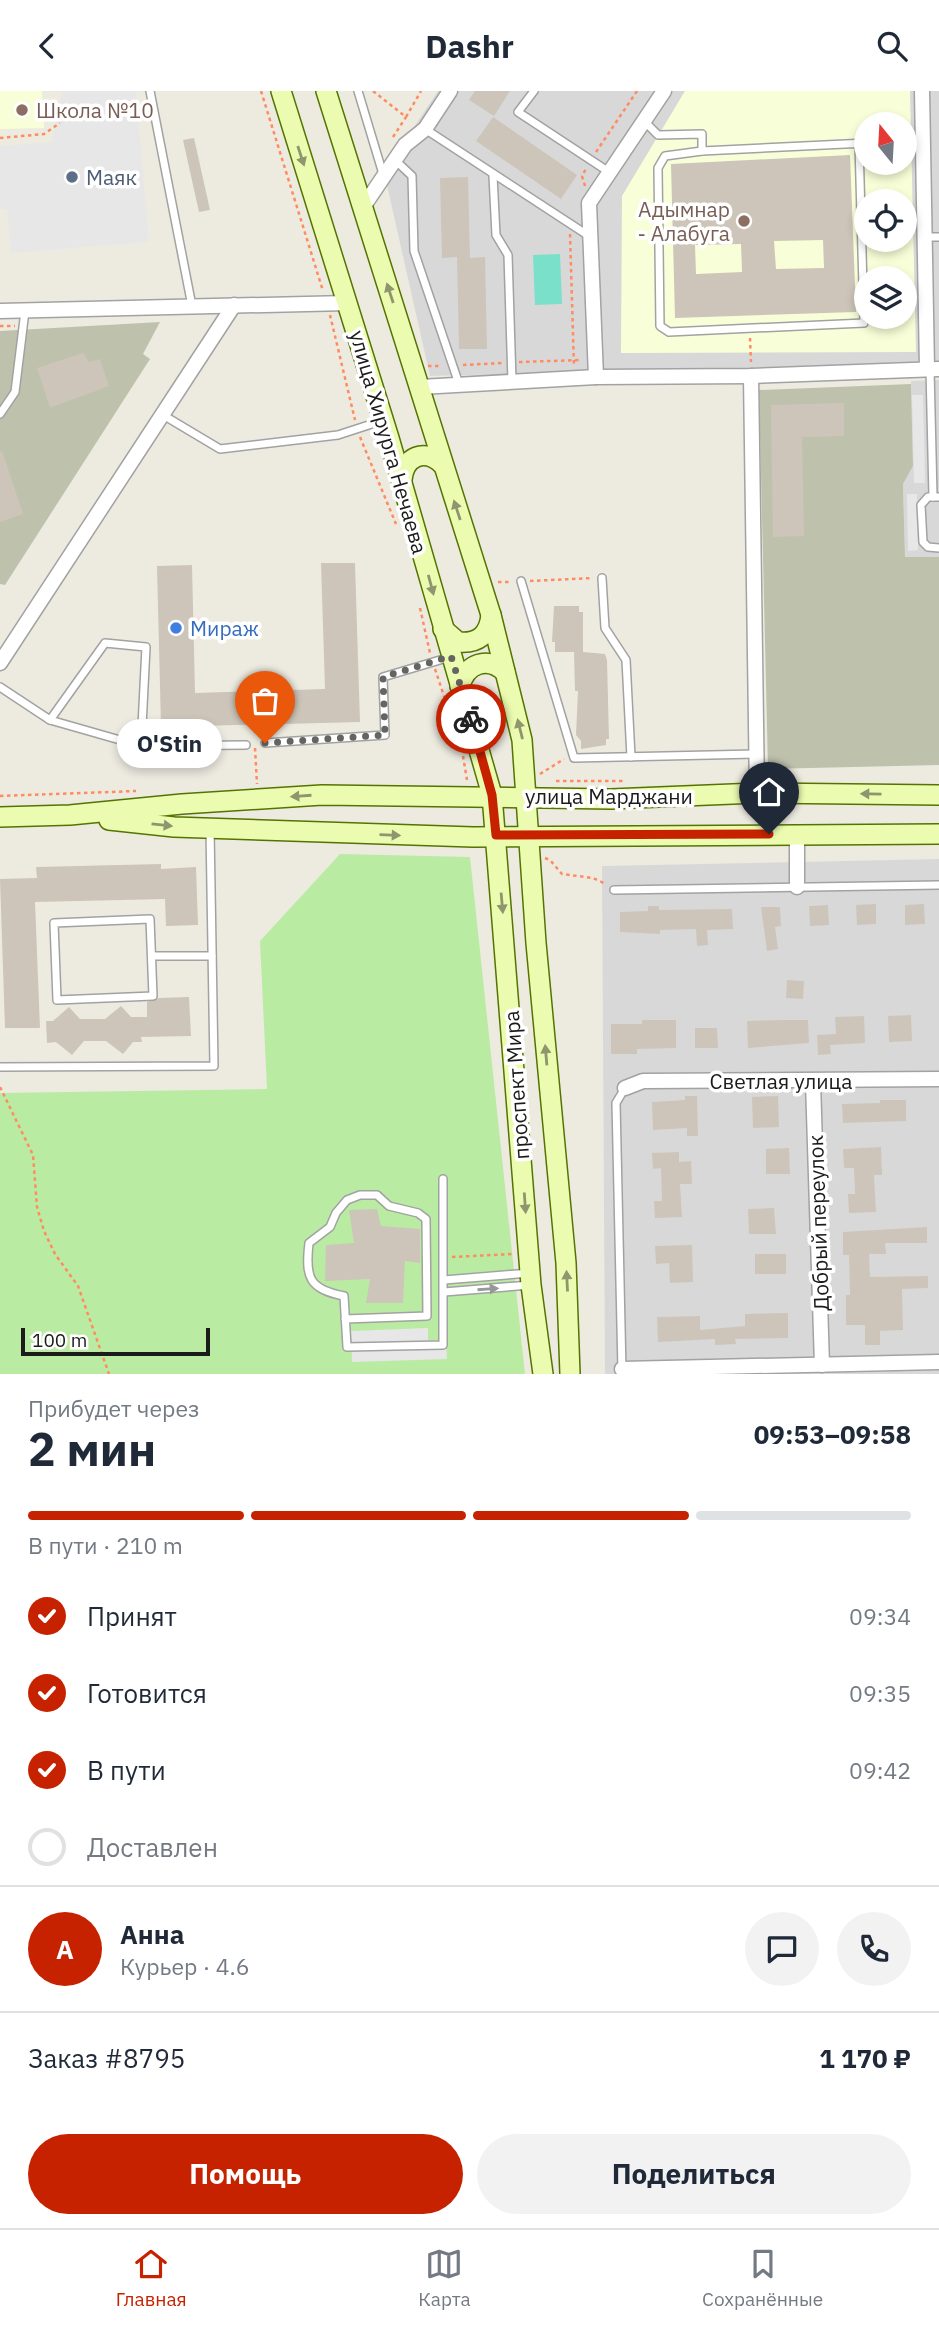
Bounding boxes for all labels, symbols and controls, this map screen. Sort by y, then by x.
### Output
text: Dashr [425,25,514,67]
icon: back [28,27,66,65]
icon: search [873,27,911,65]
place label: Школа №10 [36,96,154,124]
marker: Школа №10 [14,102,30,118]
north arrow [854,112,917,175]
map controls [854,112,917,329]
one-way arrow [297,146,307,167]
place label: Маяк [86,163,137,191]
marker: Маяк [64,169,80,185]
button: locate [854,189,917,252]
place label: Адымнар - Алабуга [637,195,730,247]
marker: Адымнар - Алабуга [736,213,752,229]
button: layers [854,266,917,329]
one-way arrow [384,282,395,303]
street label: улица Хирурга Нечаева [344,327,434,557]
one-way arrow [452,500,462,521]
one-way arrow [426,575,436,596]
place label: Мираж [190,614,259,642]
marker: Мираж [168,620,184,636]
pin [235,671,295,743]
icon: bag [246,682,284,720]
courier [436,684,506,754]
icon: bike [452,700,490,738]
one-way arrow [514,718,525,740]
callout: O'Stin [118,719,223,767]
text: O'Stin [137,728,202,758]
pin [739,762,799,834]
icon: home [750,773,788,811]
street label: улица Марджани [525,782,693,810]
one-way arrow [860,789,882,800]
one-way arrow [290,791,312,802]
one-way arrow [151,820,173,831]
one-way arrow [379,829,401,840]
one-way arrow [497,892,508,914]
street label: проспект Мира [497,1010,535,1160]
one-way arrow [540,1044,551,1066]
street label: Светлая улица [710,1067,852,1095]
street label: Добрый переулок [801,1135,835,1311]
one-way arrow [520,1192,531,1214]
one-way arrow [561,1270,572,1292]
one-way arrow [477,1283,499,1294]
scale bar [21,1325,210,1357]
text: 100 m [32,1328,87,1352]
text: Прибудет через [28,1393,200,1423]
text: 09:53–09:58 [754,1417,911,1451]
text: 2 мин [28,1419,156,1479]
text: В пути · 210 m [28,1530,183,1560]
icon: check [28,1597,66,1635]
text: Принят [87,1599,177,1633]
text: 09:34 [849,1601,911,1631]
icon: check [28,1674,66,1712]
text: Готовится [87,1676,207,1710]
text: 09:35 [849,1678,911,1708]
icon: check [28,1751,66,1789]
text: В пути [87,1753,166,1787]
text: 09:42 [849,1755,911,1785]
text: Доставлен [87,1830,218,1864]
button: chat [745,1912,819,1986]
button: phone [837,1912,911,1986]
text: Анна [120,1917,184,1951]
text: А [56,1932,74,1966]
text: Курьер · 4.6 [120,1951,250,1981]
text: Заказ #8795 [28,2041,185,2075]
text: 1 170 ₽ [819,2041,911,2075]
button: Помощь [28,2134,463,2214]
button: Поделиться [477,2134,911,2214]
tab: Главная [116,2245,187,2311]
tab: Карта [418,2245,471,2311]
tab: Сохранённые [702,2245,823,2311]

